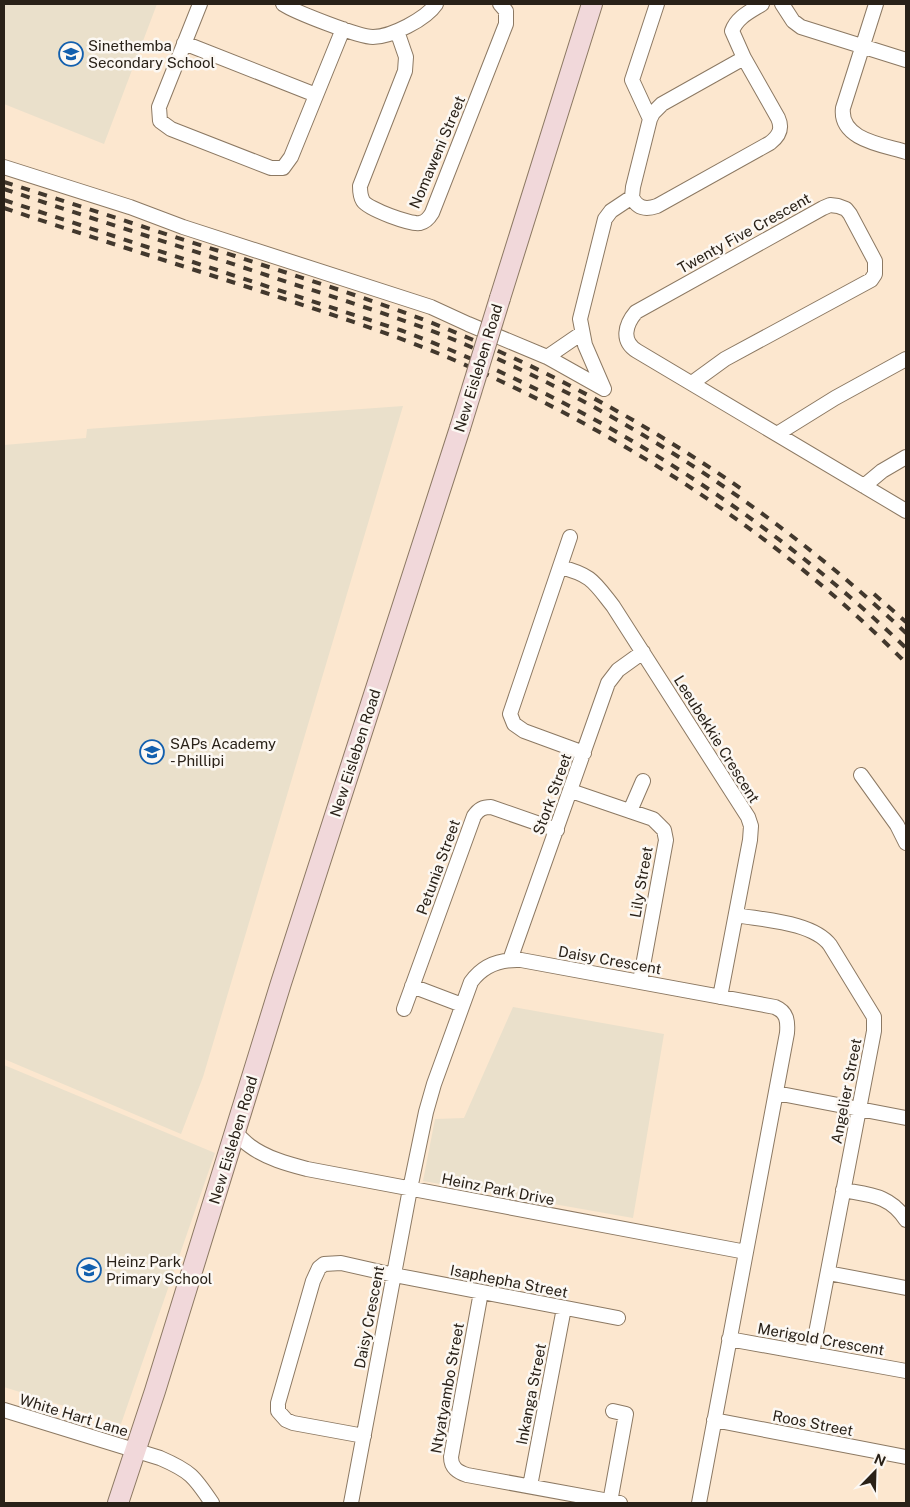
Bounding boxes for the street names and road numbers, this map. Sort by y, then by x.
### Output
street label: Nomaweni Street [406,93,468,211]
street label: Twenty Five Crescent [675,189,813,277]
street label: New Eisleben Road [450,302,506,434]
street label: Leeubekkie Crescent [671,672,763,806]
street label: New Eisleben Road [326,687,384,819]
street label: Stork Street [529,751,575,837]
street label: Petunia Street [413,817,463,917]
street label: Lily Street [626,845,656,919]
street label: Daisy Crescent [557,943,663,977]
street label: Angelier Street [827,1037,865,1145]
street label: New Eisleben Road [205,1074,261,1206]
street label: Heinz Park Drive [440,1170,556,1208]
street label: Isaphepha Street [449,1261,569,1301]
street label: Daisy Crescent [351,1264,387,1370]
street label: Merigold Crescent [756,1319,886,1359]
street label: Ntyatyambo Street [427,1321,467,1455]
street label: Inkanga Street [513,1342,549,1446]
street label: White Hart Lane [17,1390,131,1440]
street label: Roos Street [771,1407,855,1439]

